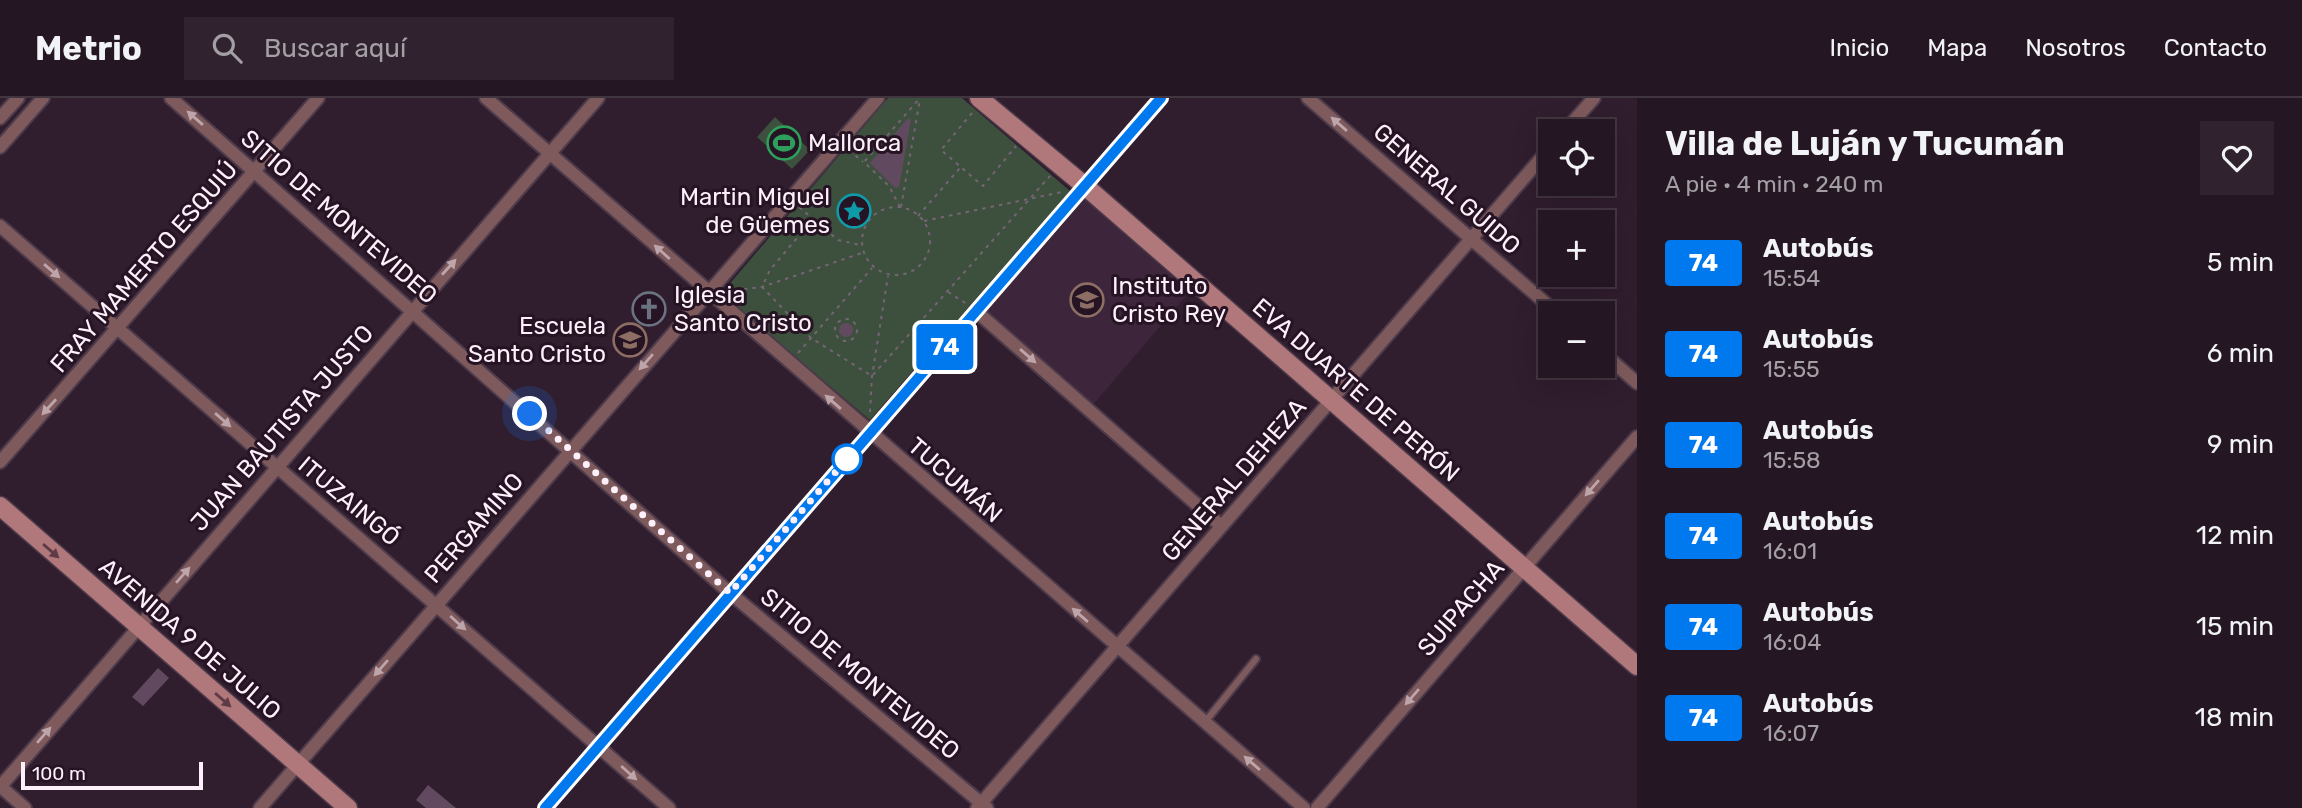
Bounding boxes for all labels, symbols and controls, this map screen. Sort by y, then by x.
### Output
search box [184,17,674,80]
text: Metrio [35,29,142,68]
icon: search [208,29,246,67]
text: Buscar aquí [264,33,406,64]
text: Inicio [1830,34,1889,62]
text: Mapa [1927,34,1987,62]
text: Nosotros [2025,34,2126,62]
text: Contacto [2164,34,2267,62]
one-way arrow [186,111,203,126]
one-way arrow [1330,116,1348,132]
street label: GENERAL GUIDO [1368,118,1526,260]
map controls [1538,119,1615,378]
button: locate [1538,119,1615,196]
button: heart [2200,121,2274,195]
street label: SITIO DE MONTEVIDEO [235,124,443,310]
sports icon: Mallorca [765,124,803,162]
text: Villa de Luján y Tucumán [1665,124,2065,163]
place label: Mallorca [808,129,901,157]
street label: FRAY MAMERTO ESQUIÚ [45,156,243,378]
text: A pie · 4 min · 240 m [1665,170,1883,198]
place label: Martin Miguel de Güemes [680,183,830,239]
place icon: Martin Miguel de Güemes [835,192,873,230]
button: + [1538,210,1615,287]
text: Autobús [1763,233,1874,264]
one-way arrow [653,244,671,260]
text: 5 min [2207,247,2274,278]
text: 74 [1689,249,1718,277]
one-way arrow [441,258,457,276]
one-way arrow [43,263,61,279]
text: 15:54 [1763,264,1820,292]
place label: Instituto Cristo Rey [1112,272,1226,328]
place label: Iglesia Santo Cristo [674,281,812,337]
school or university icon: Instituto Cristo Rey [1068,281,1106,319]
church icon: Iglesia Santo Cristo [630,290,668,328]
street label: EVA DUARTE DE PERÓN [1247,293,1465,487]
button: − [1538,301,1615,378]
place label: Escuela Santo Cristo [468,312,606,368]
street label: JUAN BAUTISTA JUSTO [185,319,379,537]
school or university icon: Escuela Santo Cristo [611,321,649,359]
line badge: 74 [914,324,976,370]
text: Autobús [1763,324,1874,355]
text: 74 [930,333,960,361]
text: 6 min [2207,338,2274,369]
text: 74 [1689,340,1718,368]
one-way arrow [1019,348,1037,364]
one-way arrow [639,354,654,371]
text: 15:55 [1763,355,1820,383]
street label: GENERAL DEHEZA [1156,393,1312,567]
one-way arrow [825,395,842,410]
your location [512,396,547,431]
one-way arrow [41,398,57,416]
one-way arrow [215,412,232,427]
text: Autobús [1763,415,1874,446]
text: 9 min [2207,429,2274,460]
text: 74 [1689,431,1718,459]
street label: TUCUMÁN [902,432,1008,528]
unlabelled marker [832,444,862,474]
text: 15:58 [1763,446,1821,474]
street label: ITUZAINGÓ [293,451,405,551]
street label: PERGAMINO [419,467,529,589]
one-way arrow [1584,479,1600,497]
text: Autobús [1763,506,1874,537]
text: 12 min [2196,520,2274,551]
text: 74 [1689,522,1718,550]
text: 16:01 [1763,537,1817,565]
one-way arrow [43,542,60,558]
street label: AVENIDA 9 DE JULIO [93,553,287,725]
street label: SUIPACHA [1412,554,1510,662]
one-way arrow [175,566,190,583]
street label: SITIO DE MONTEVIDEO [755,583,965,765]
text: Autobús [1763,597,1874,628]
one-way arrow [1071,607,1089,623]
text: 15 min [2196,611,2274,642]
text: 74 [1689,613,1718,641]
one-way arrow [449,614,466,630]
text: 16:04 [1763,628,1822,656]
one-way arrow [374,659,389,676]
text: Autobús [1763,688,1874,719]
one-way arrow [1405,689,1420,706]
one-way arrow [214,692,232,708]
text: 18 min [2195,702,2274,733]
text: 74 [1689,704,1718,732]
text: 16:07 [1763,719,1819,747]
one-way arrow [36,727,51,744]
one-way arrow [1244,756,1261,771]
scale bar [21,759,203,791]
text: 100 m [32,762,86,785]
one-way arrow [620,764,637,780]

